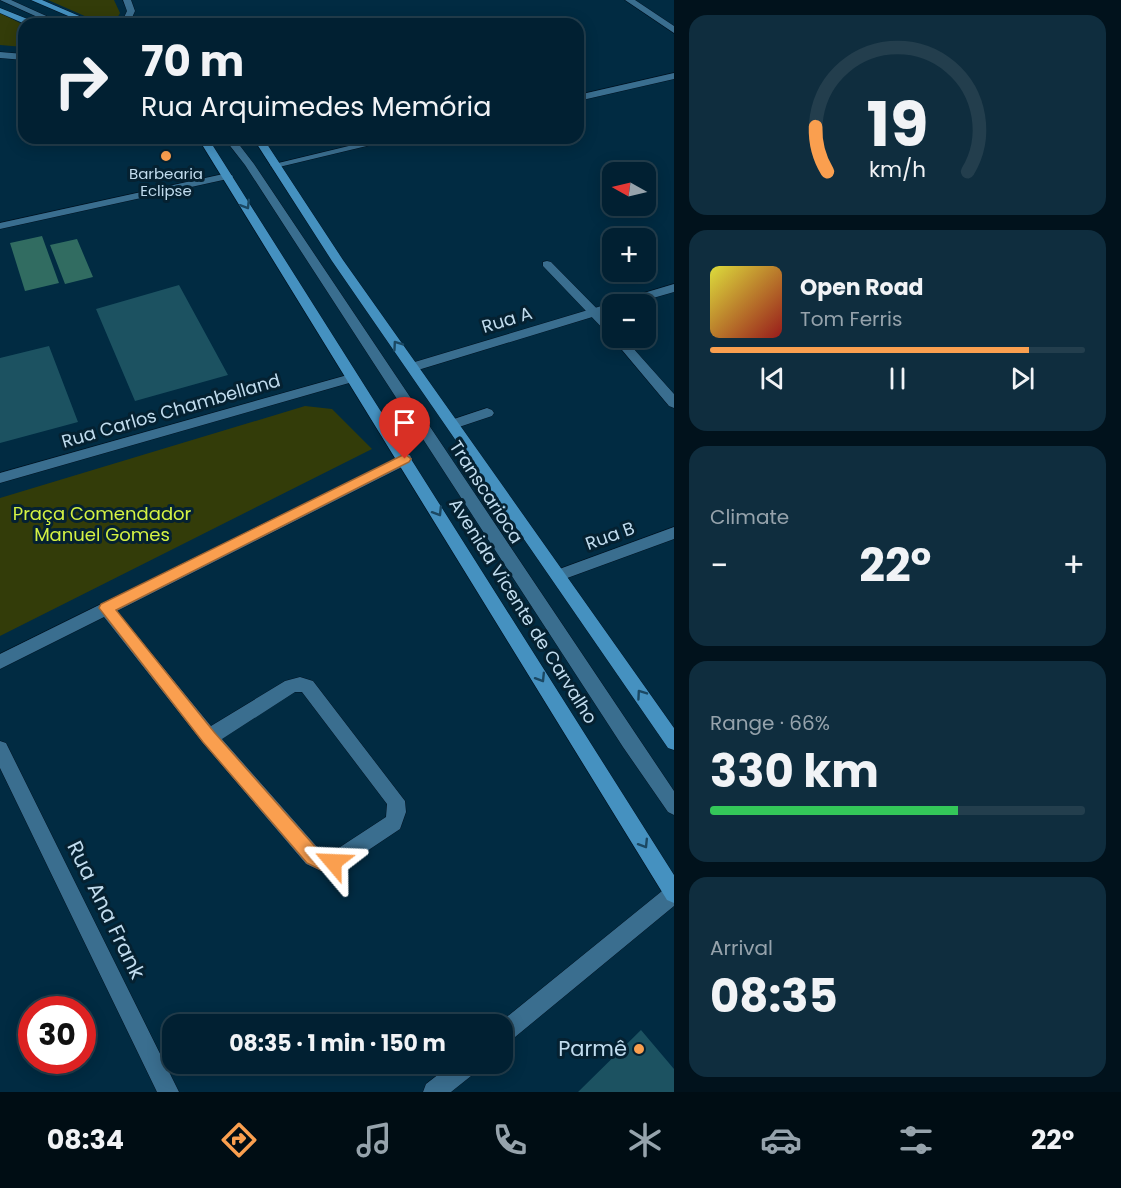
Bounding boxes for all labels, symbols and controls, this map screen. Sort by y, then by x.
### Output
text: 70 m [141,32,244,91]
icon: right [42,42,120,120]
text: 19 [867,80,928,168]
text: Rua Arquimedes Memória [141,88,492,125]
marker: Barbearia Eclipse [159,149,173,163]
text: km/h [869,155,926,186]
north arrow [602,162,656,216]
map controls [602,162,656,348]
place label: Barbearia Eclipse [129,163,203,201]
one-way arrow [239,199,251,209]
button: + [602,228,656,282]
text: Open Road [800,272,924,303]
button: − [602,294,656,348]
street label: Rua A [479,300,535,339]
text: Tom Ferris [800,305,902,333]
one-way arrow [393,340,404,351]
icon: previous [756,362,789,395]
icon: pause [881,362,914,395]
icon: next [1006,362,1039,395]
street label: Rua Carlos Chambelland [59,367,283,454]
pin [379,397,430,459]
icon: arrive [388,406,421,439]
street label: Transcarioca [444,435,529,548]
street label: Avenida Vicente de Carvalho [443,493,603,728]
park label: Praça Comendador Manuel Gomes [13,501,192,547]
text: Climate [710,503,789,531]
one-way arrow [431,506,442,517]
street label: Rua B [582,515,638,556]
text: 22° [859,534,931,597]
text: − [710,542,728,589]
text: + [1062,542,1085,589]
one-way arrow [534,672,546,682]
one-way arrow [637,690,648,701]
text: Range · 66% [710,709,830,737]
text: 330 km [710,740,879,803]
position arrow [301,830,365,894]
street label: Rua Ana Frank [60,836,152,984]
one-way arrow [636,838,648,848]
text: Arrival [710,934,773,962]
text: 08:35 [710,965,838,1028]
speed limit sign: 30 [18,996,96,1074]
text: 08:35 · 1 min · 150 m [229,1028,446,1059]
place label: Parmê [558,1034,627,1063]
marker: Parmê [632,1042,646,1056]
icon: directions [218,1119,260,1161]
icon: music [353,1119,395,1161]
icon: phone [489,1119,531,1161]
icon: climate [624,1119,666,1161]
icon: car [760,1119,802,1161]
icon: filters [895,1119,937,1161]
text: 08:34 [47,1121,124,1158]
text: 22° [1031,1121,1074,1158]

